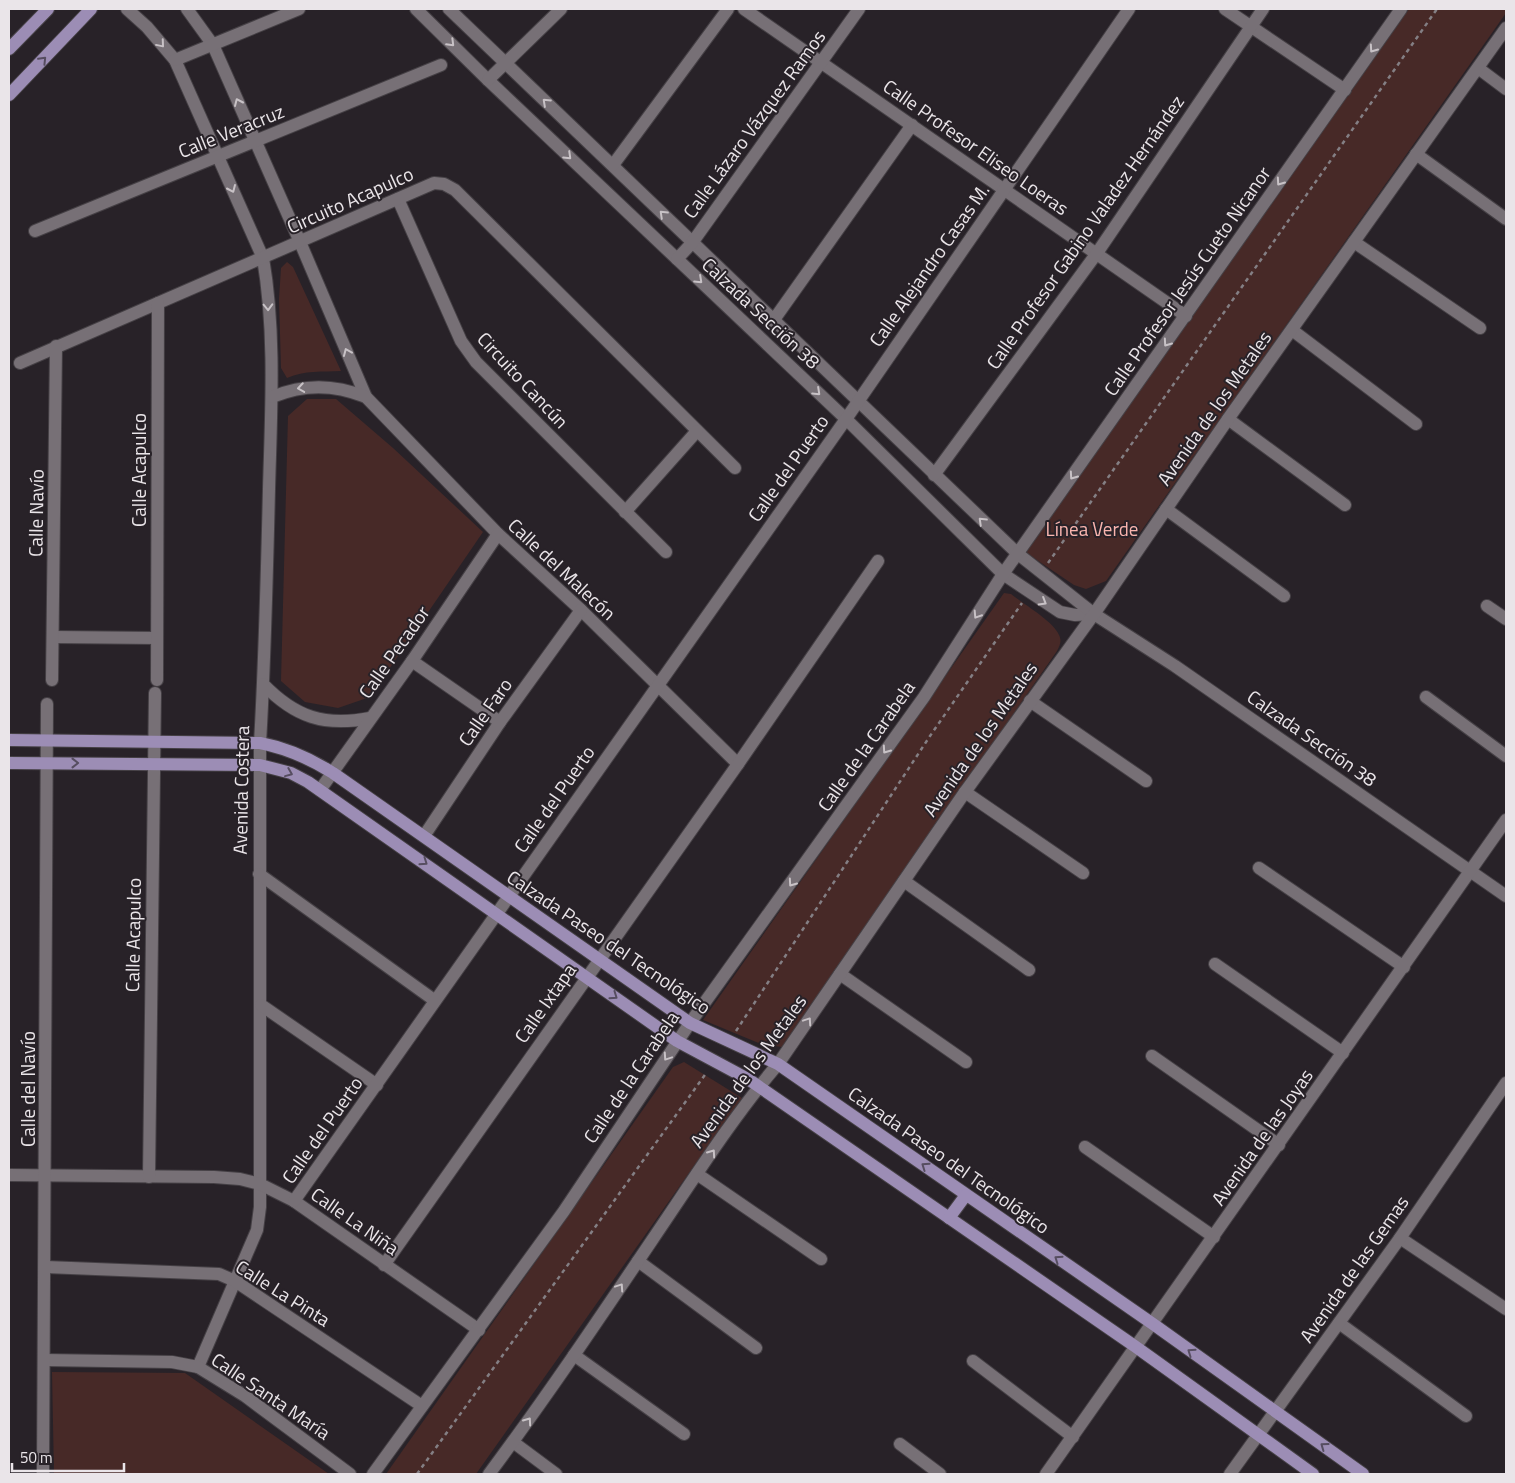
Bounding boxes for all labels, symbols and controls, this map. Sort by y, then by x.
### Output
street label: Calle Lázaro Vázquez Ramos [675,23,832,224]
one-way arrow [445,37,454,46]
one-way arrow [156,38,165,47]
one-way arrow [1370,43,1379,53]
one-way arrow [37,56,46,65]
street label: Calle Profesor Eliseo Loeras [878,71,1075,222]
street label: Calle Profesor Gabino Valadez Hernández [978,89,1191,375]
street label: Calle Veracruz [173,96,288,165]
one-way arrow [233,98,244,107]
one-way arrow [542,99,551,108]
one-way arrow [562,150,571,159]
street label: Circuito Acapulco [282,159,418,240]
street label: Calle Profesor Jesús Cueto Nicanor [1096,160,1277,402]
one-way arrow [1277,176,1286,186]
street label: Calle Alejandro Casas M. [861,177,996,352]
one-way arrow [226,184,237,193]
one-way arrow [660,211,669,220]
street label: Calzada Sección 38 [696,250,827,375]
one-way arrow [693,274,702,283]
one-way arrow [263,303,274,311]
street label: Avenida de los Metales [1149,324,1278,491]
street label: Circuito Cancún [471,325,576,435]
one-way arrow [1164,338,1173,347]
one-way arrow [342,348,353,357]
one-way arrow [297,382,305,393]
one-way arrow [811,386,820,395]
street label: Calle del Puerto [740,408,835,527]
street label: Calle Acapulco [124,413,153,527]
street label: Calle Navío [20,469,51,557]
one-way arrow [1070,470,1079,480]
street label: Calle del Malecón [502,511,623,626]
park label: Línea Verde [1046,514,1138,543]
one-way arrow [979,517,988,526]
one-way arrow [1038,596,1047,605]
street label: Calle Pecador [351,599,437,704]
one-way arrow [973,610,983,619]
street label: Avenida de los Metales [915,655,1044,822]
street label: Calle Faro [450,672,519,752]
street label: Calle de la Carabela [810,674,922,817]
street label: Calzada Sección 38 [1242,682,1383,793]
street label: Avenida Costera [225,725,256,855]
street label: Calle del Puerto [506,739,601,858]
one-way arrow [883,744,892,754]
one-way arrow [72,758,79,768]
one-way arrow [284,767,293,777]
one-way arrow [418,856,428,865]
street label: Calzada Paseo del Tecnológico [501,862,717,1021]
one-way arrow [789,877,798,887]
street label: Calle Acapulco [117,878,148,992]
street label: Calle Ixtapa [507,957,583,1048]
street label: Avenida de los Metales [682,988,813,1153]
one-way arrow [608,990,618,999]
street label: Calle de la Carabela [576,1004,686,1149]
one-way arrow [801,1018,811,1027]
street label: Calle del Navío [13,1031,42,1147]
one-way arrow [664,1052,673,1061]
street label: Avenida de las Joyas [1204,1062,1320,1211]
street label: Calle del Puerto [274,1070,369,1189]
street label: Calzada Paseo del Tecnológico [842,1079,1056,1240]
one-way arrow [706,1149,715,1158]
one-way arrow [921,1163,930,1172]
street label: Calle La Niña [305,1179,406,1262]
street label: Avenida de las Gemas [1292,1189,1415,1348]
street label: Calle La Pinta [230,1252,337,1333]
one-way arrow [1054,1256,1064,1265]
one-way arrow [614,1283,624,1292]
street label: Calle Santa María [206,1345,337,1447]
one-way arrow [1188,1349,1197,1357]
one-way arrow [522,1417,531,1426]
scale bar [12,1440,125,1472]
one-way arrow [1320,1443,1329,1452]
text: 50 m [20,1446,53,1469]

